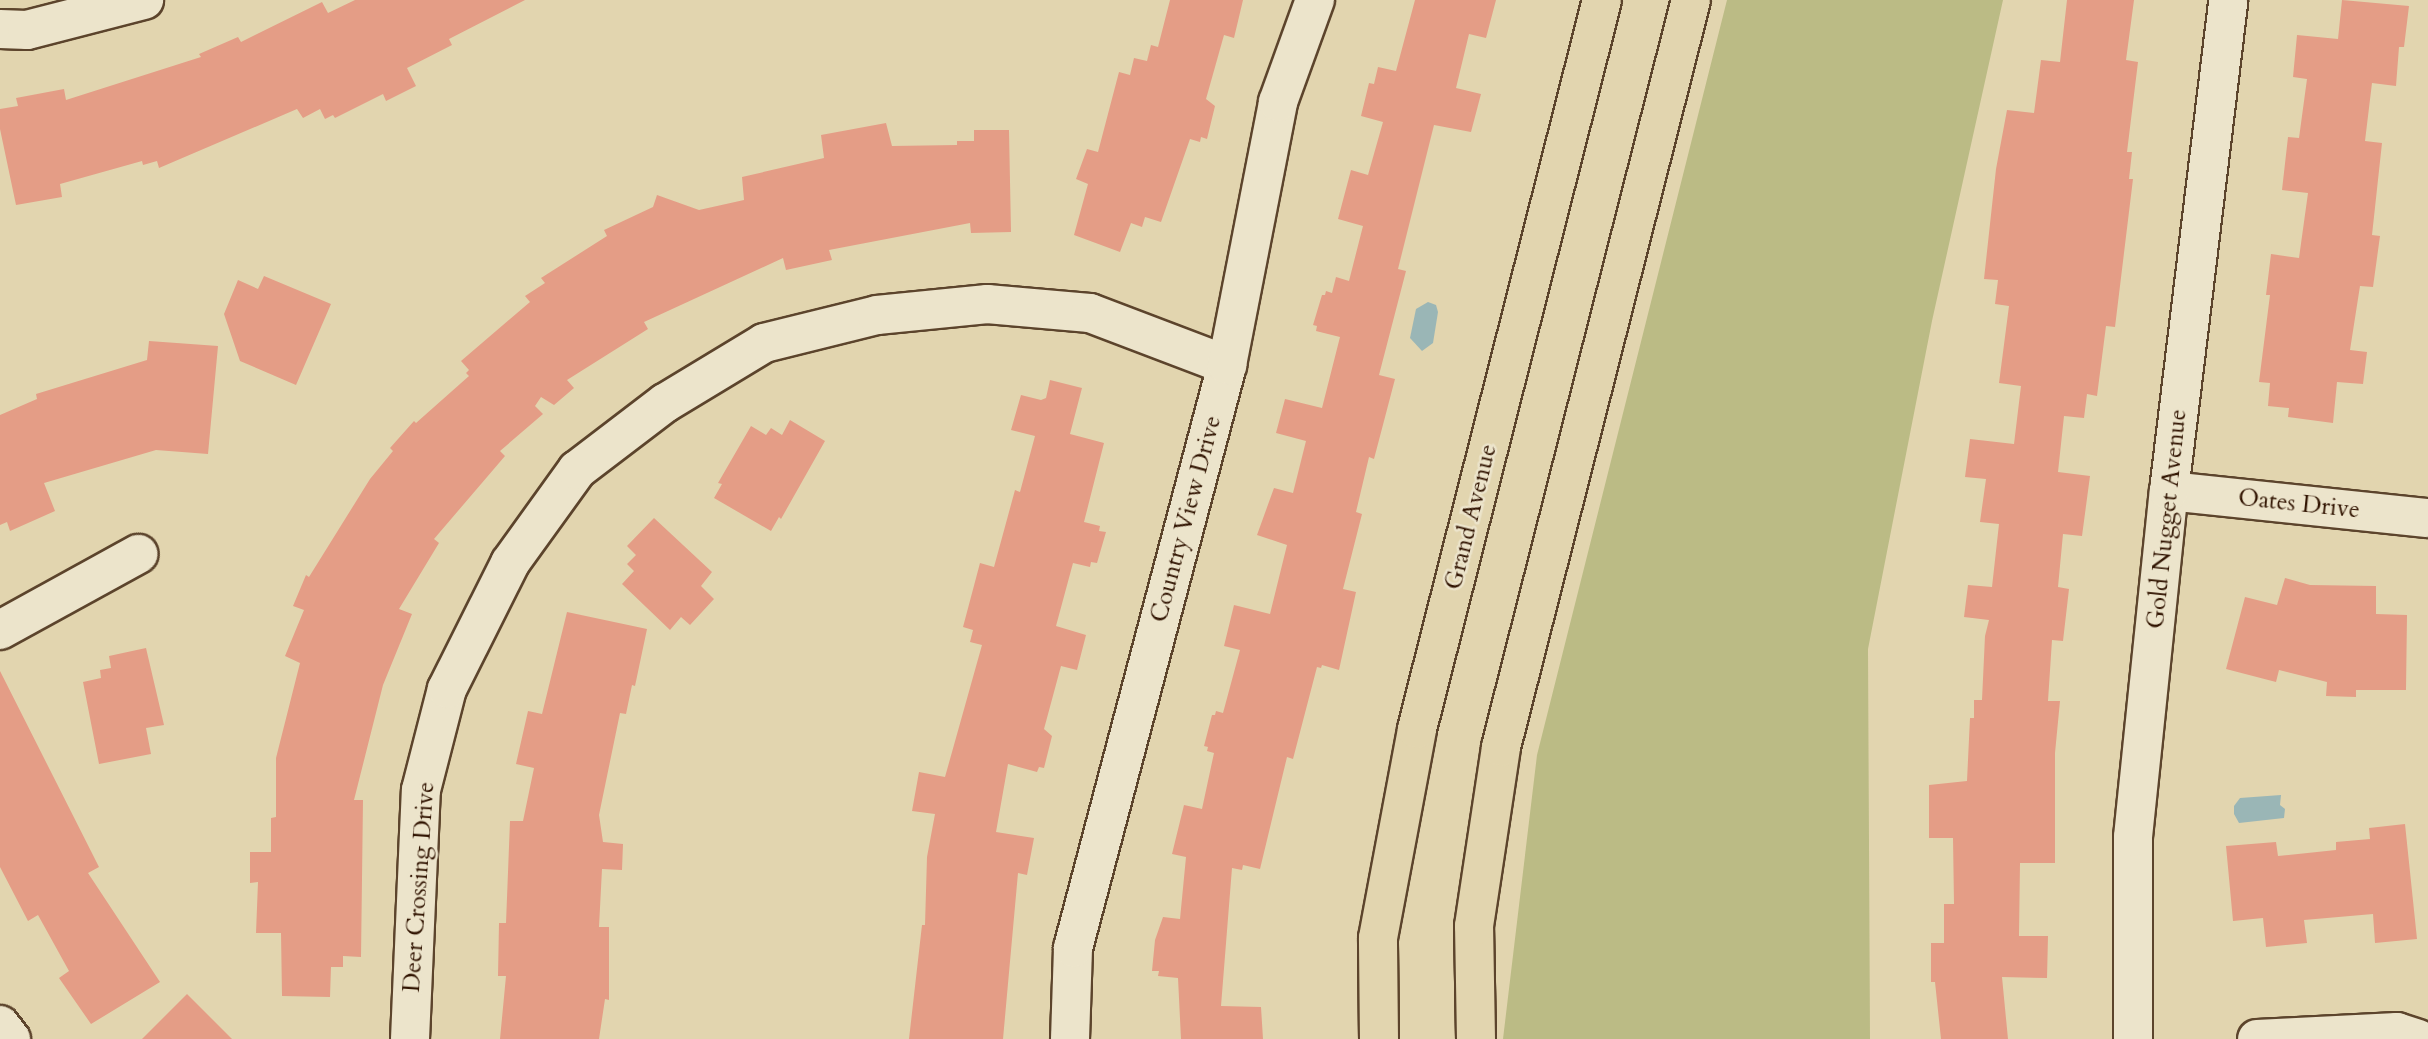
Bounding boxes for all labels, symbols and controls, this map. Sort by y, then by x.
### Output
street label: Gold Nugget Avenue [2141,408,2193,630]
street label: Country View Drive [1145,413,1227,625]
street label: Grand Avenue [1439,441,1503,593]
street label: Oates Drive [2237,483,2361,525]
street label: Deer Crossing Drive [397,781,441,993]

